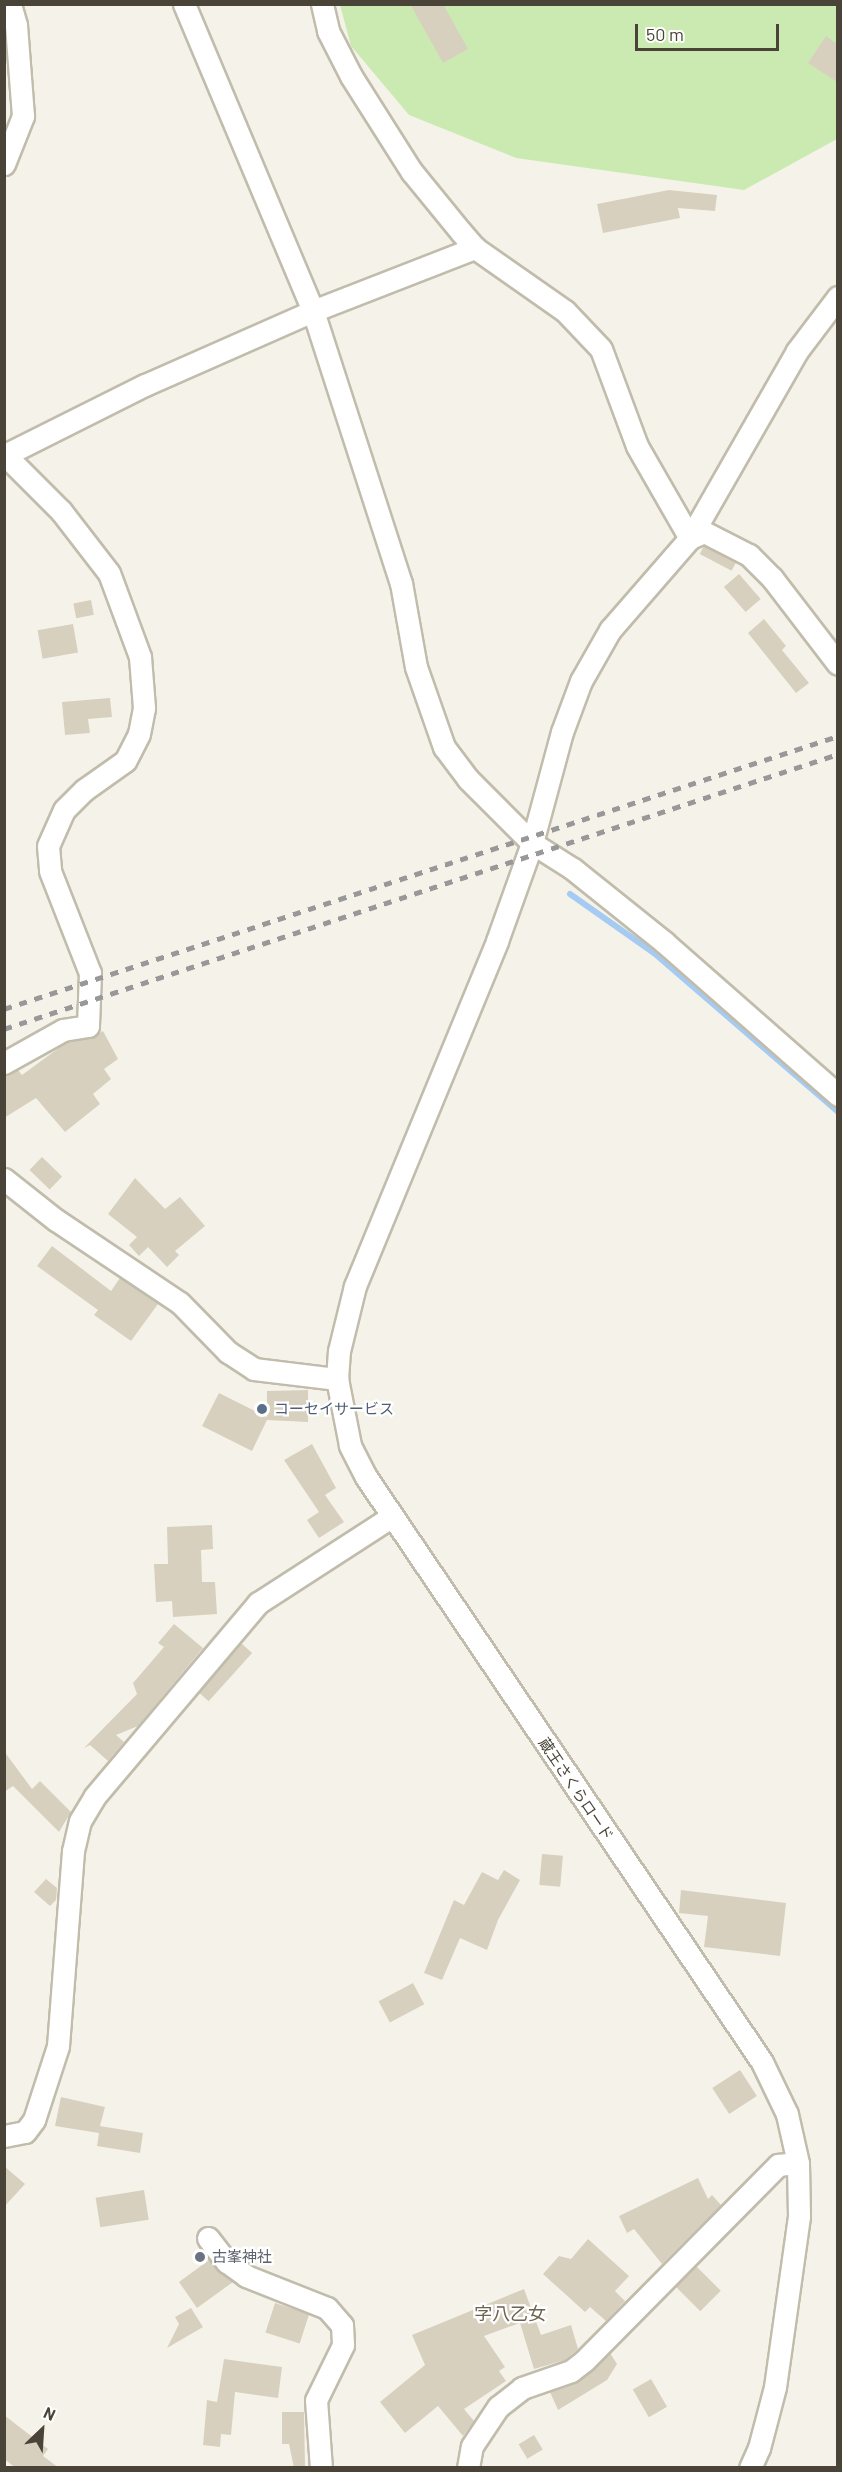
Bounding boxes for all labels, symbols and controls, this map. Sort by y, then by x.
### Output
scale bar [638,12,782,50]
text: 50 m [646,23,684,45]
place label: コーセイサービス [274,1400,394,1418]
marker: コーセイサービス [255,1402,269,1416]
street label: 蔵王さくらロード [535,1734,617,1844]
place label: 古峯神社 [212,2248,272,2266]
marker: 古峯神社 [193,2250,207,2264]
district label: 字八乙女 [474,2302,546,2324]
north arrow [12,2400,72,2460]
text: N [41,2402,59,2424]

